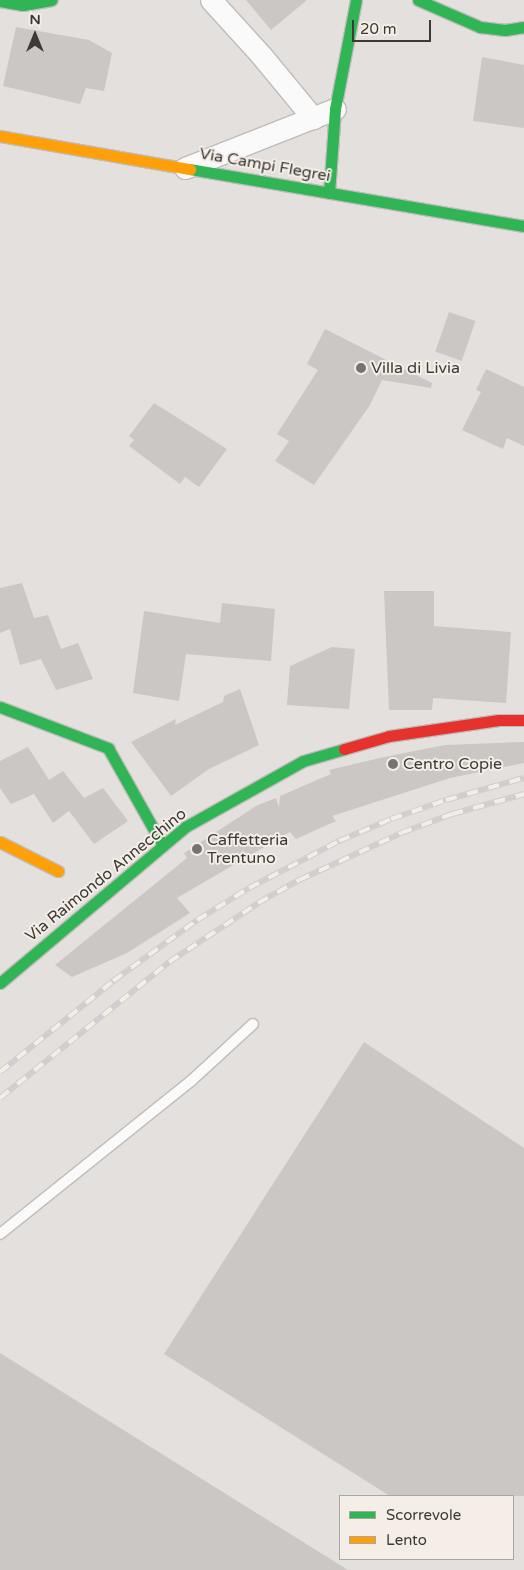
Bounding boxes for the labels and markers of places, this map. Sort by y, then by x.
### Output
place label: Villa di Livia [371,358,460,378]
marker: Villa di Livia [355,362,367,374]
place label: Centro Copie [403,754,502,774]
marker: Centro Copie [387,758,399,770]
place label: Caffetteria Trentuno [207,830,288,868]
marker: Caffetteria Trentuno [191,843,203,855]

